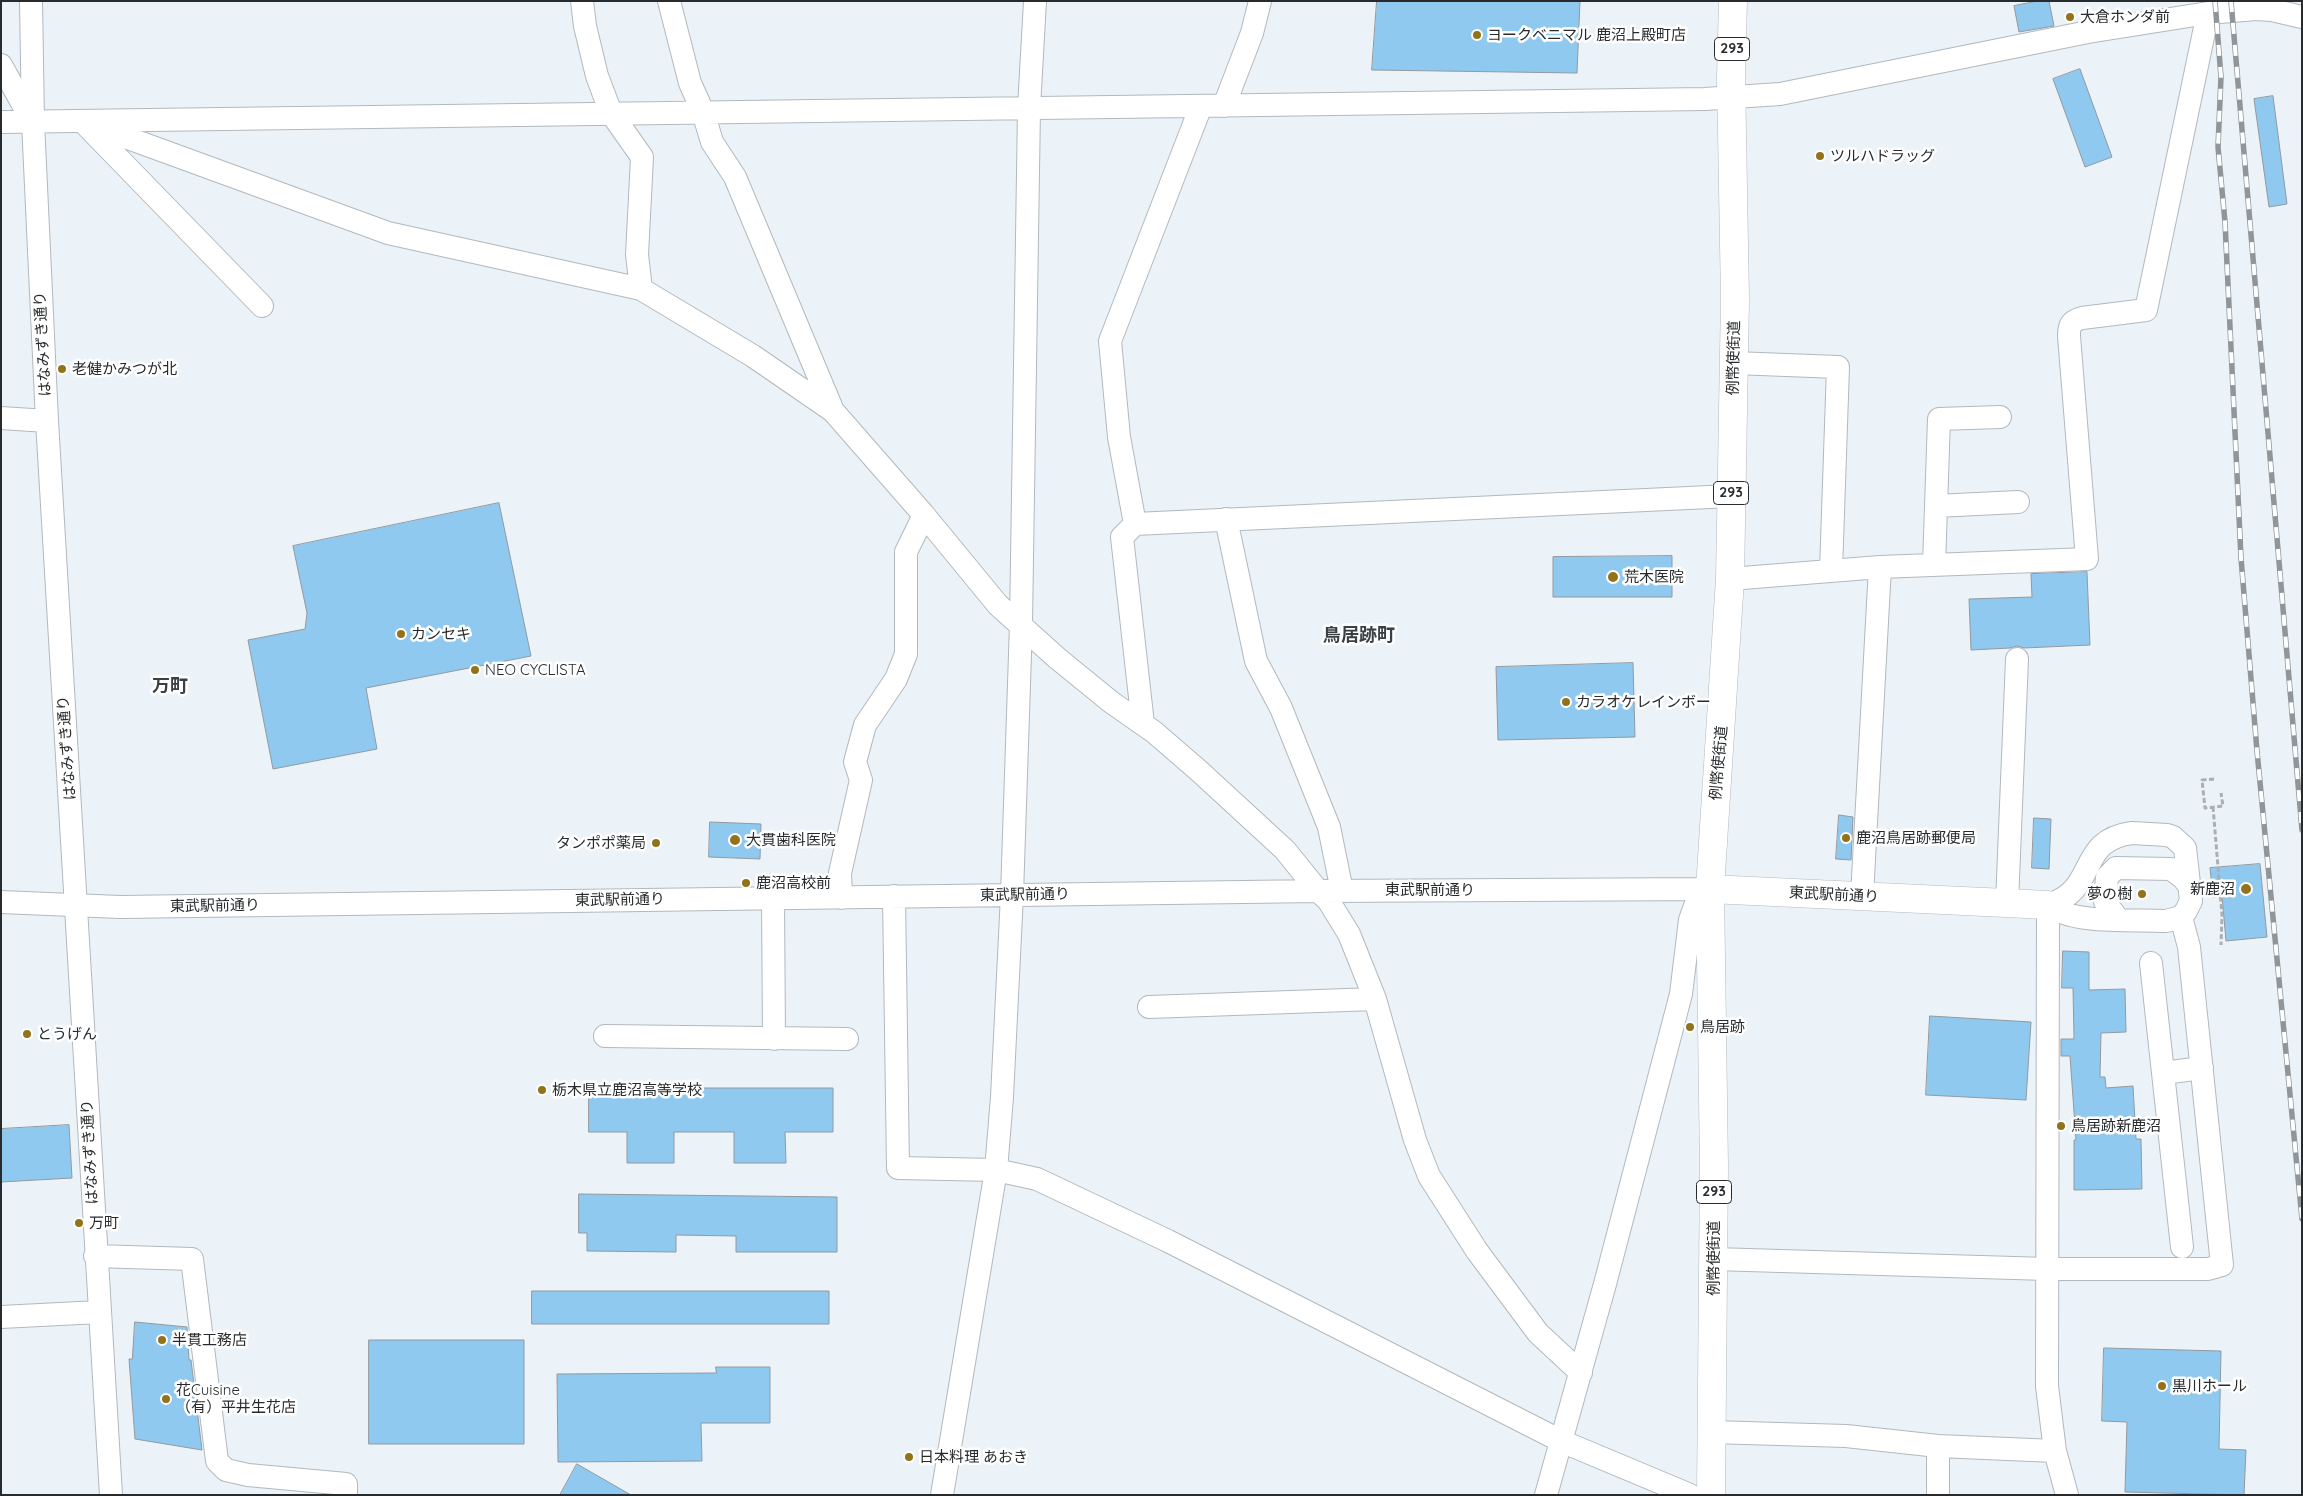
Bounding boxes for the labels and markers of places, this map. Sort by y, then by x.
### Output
place label: 大倉ホンダ前 [2080,8,2170,26]
marker: 大倉ホンダ前 [2064,11,2076,23]
place label: ヨークベニマル 鹿沼上殿町店 [1487,26,1686,44]
marker: ヨークベニマル 鹿沼上殿町店 [1471,29,1483,41]
place label: ツルハドラッグ [1830,147,1935,165]
marker: ツルハドラッグ [1814,150,1826,162]
place label: 老健かみつが北 [72,360,177,378]
marker: 老健かみつが北 [56,363,68,375]
place label: 荒木医院 [1624,568,1684,586]
marker: 荒木医院 [1606,570,1620,584]
place label: カンセキ [411,625,471,643]
marker: カンセキ [395,628,407,640]
place label: NEO CYCLISTA [485,661,586,679]
marker: NEO CYCLISTA [469,664,481,676]
place label: カラオケレインボー [1576,693,1711,711]
marker: カラオケレインボー [1560,696,1572,708]
place label: 鹿沼鳥居跡郵便局 [1856,829,1976,847]
place label: 大貫歯科医院 [746,831,836,849]
marker: 鹿沼鳥居跡郵便局 [1840,832,1852,844]
marker: 大貫歯科医院 [728,833,742,847]
place label: タンポポ薬局 [556,834,646,852]
marker: タンポポ薬局 [650,837,662,849]
place label: 鹿沼高校前 [756,874,831,892]
marker: 鹿沼高校前 [740,877,752,889]
place label: 新鹿沼 [2190,880,2235,898]
marker: 新鹿沼 [2239,882,2253,896]
place label: 夢の樹 [2087,885,2132,903]
marker: 夢の樹 [2136,888,2148,900]
place label: 鳥居跡 [1700,1018,1745,1036]
marker: 鳥居跡 [1684,1021,1696,1033]
place label: とうげん [37,1025,97,1043]
marker: とうげん [21,1028,33,1040]
place label: 栃木県立鹿沼高等学校 [552,1081,702,1099]
marker: 栃木県立鹿沼高等学校 [536,1084,548,1096]
place label: 鳥居跡新鹿沼 [2071,1117,2161,1135]
marker: 鳥居跡新鹿沼 [2055,1120,2067,1132]
place label: 万町 [89,1214,119,1232]
marker: 万町 [73,1217,85,1229]
place label: 半貫工務店 [172,1331,247,1349]
marker: 半貫工務店 [156,1334,168,1346]
place label: 黒川ホール [2172,1377,2247,1395]
marker: 黒川ホール [2156,1380,2168,1392]
place label: 花Cuisine （有）平井生花店 [176,1381,296,1416]
marker: 花Cuisine （有）平井生花店 [160,1393,172,1405]
place label: 日本料理 あおき [919,1448,1028,1466]
marker: 日本料理 あおき [903,1451,915,1463]

